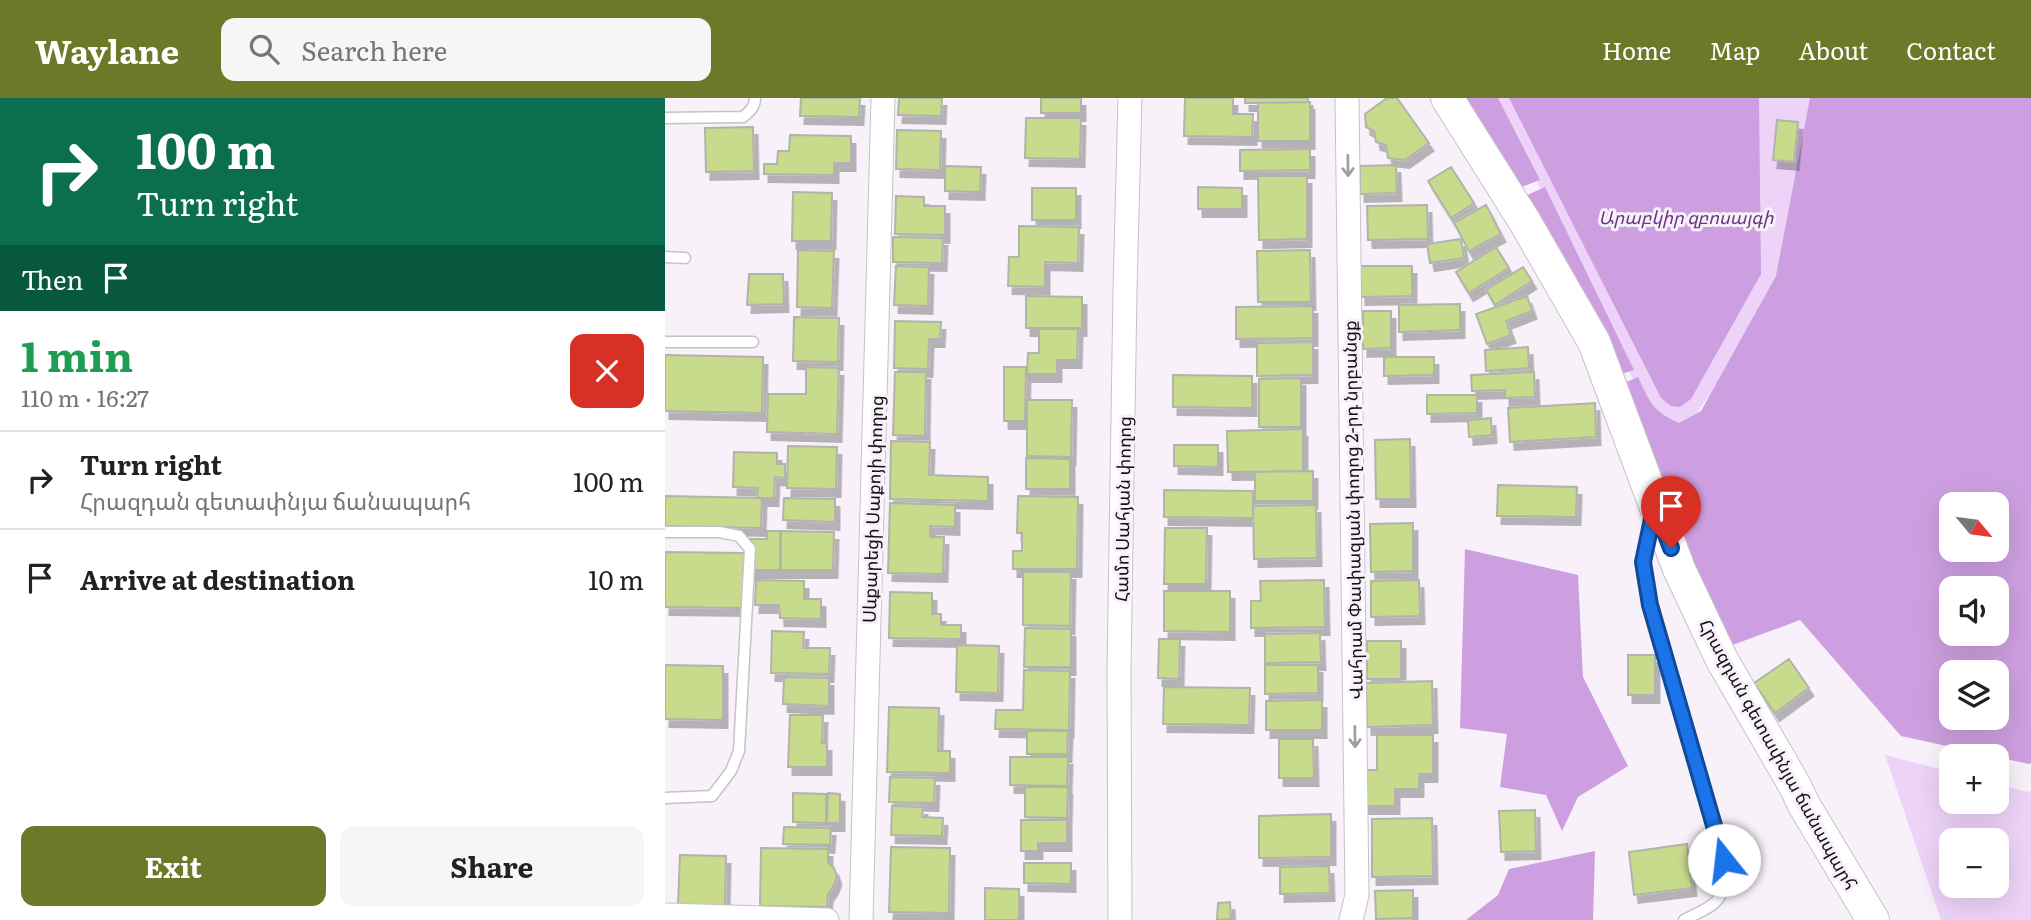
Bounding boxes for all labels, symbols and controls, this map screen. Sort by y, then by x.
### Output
search box [221,18,711,81]
text: Waylane [35,25,179,74]
icon: search [245,30,283,68]
text: Search here [301,30,447,69]
text: Home [1602,32,1671,67]
text: Map [1709,32,1760,67]
text: About [1798,32,1868,67]
text: Contact [1906,32,1996,67]
text: 100 m [136,111,275,184]
icon: right [21,126,112,217]
one-way arrow [1341,154,1355,177]
text: Turn right [136,178,298,226]
park label: Արաբկիր զբոսայգի [1599,203,1774,230]
text: Then [21,259,83,298]
icon: arrive [97,259,135,297]
street label: Վահրամ Փափազյան փողոց 2-րդ նրբանցք [1335,320,1369,700]
text: 1 min [21,323,133,385]
button: close [570,334,644,408]
text: 110 m · 16:27 [21,380,149,414]
street label: Սևքարեցի Սաքոյի փողոց [855,395,889,623]
street label: Համո Սահյան փողոց [1107,416,1137,602]
text: Turn right [80,444,222,483]
icon: right [21,461,59,499]
text: 100 m [573,461,644,500]
pin [1641,476,1701,548]
text: Հրազդան գետափնյա ճանապարհ [80,483,471,517]
icon: arrive [1652,487,1690,525]
north arrow [1939,492,2009,562]
map controls [1939,492,2009,898]
icon: arrive [21,559,59,597]
text: Arrive at destination [80,559,355,598]
text: 10 m [588,559,644,598]
button: sound [1939,576,2009,646]
street label: Հրազդան գետափնյա ճանապարհ [1693,614,1865,894]
button: layers [1939,660,2009,730]
one-way arrow [1348,725,1362,748]
button: + [1939,744,2009,814]
position arrow [1687,823,1761,897]
button: Exit [21,826,326,906]
button: Share [340,826,644,906]
button: − [1939,828,2009,898]

